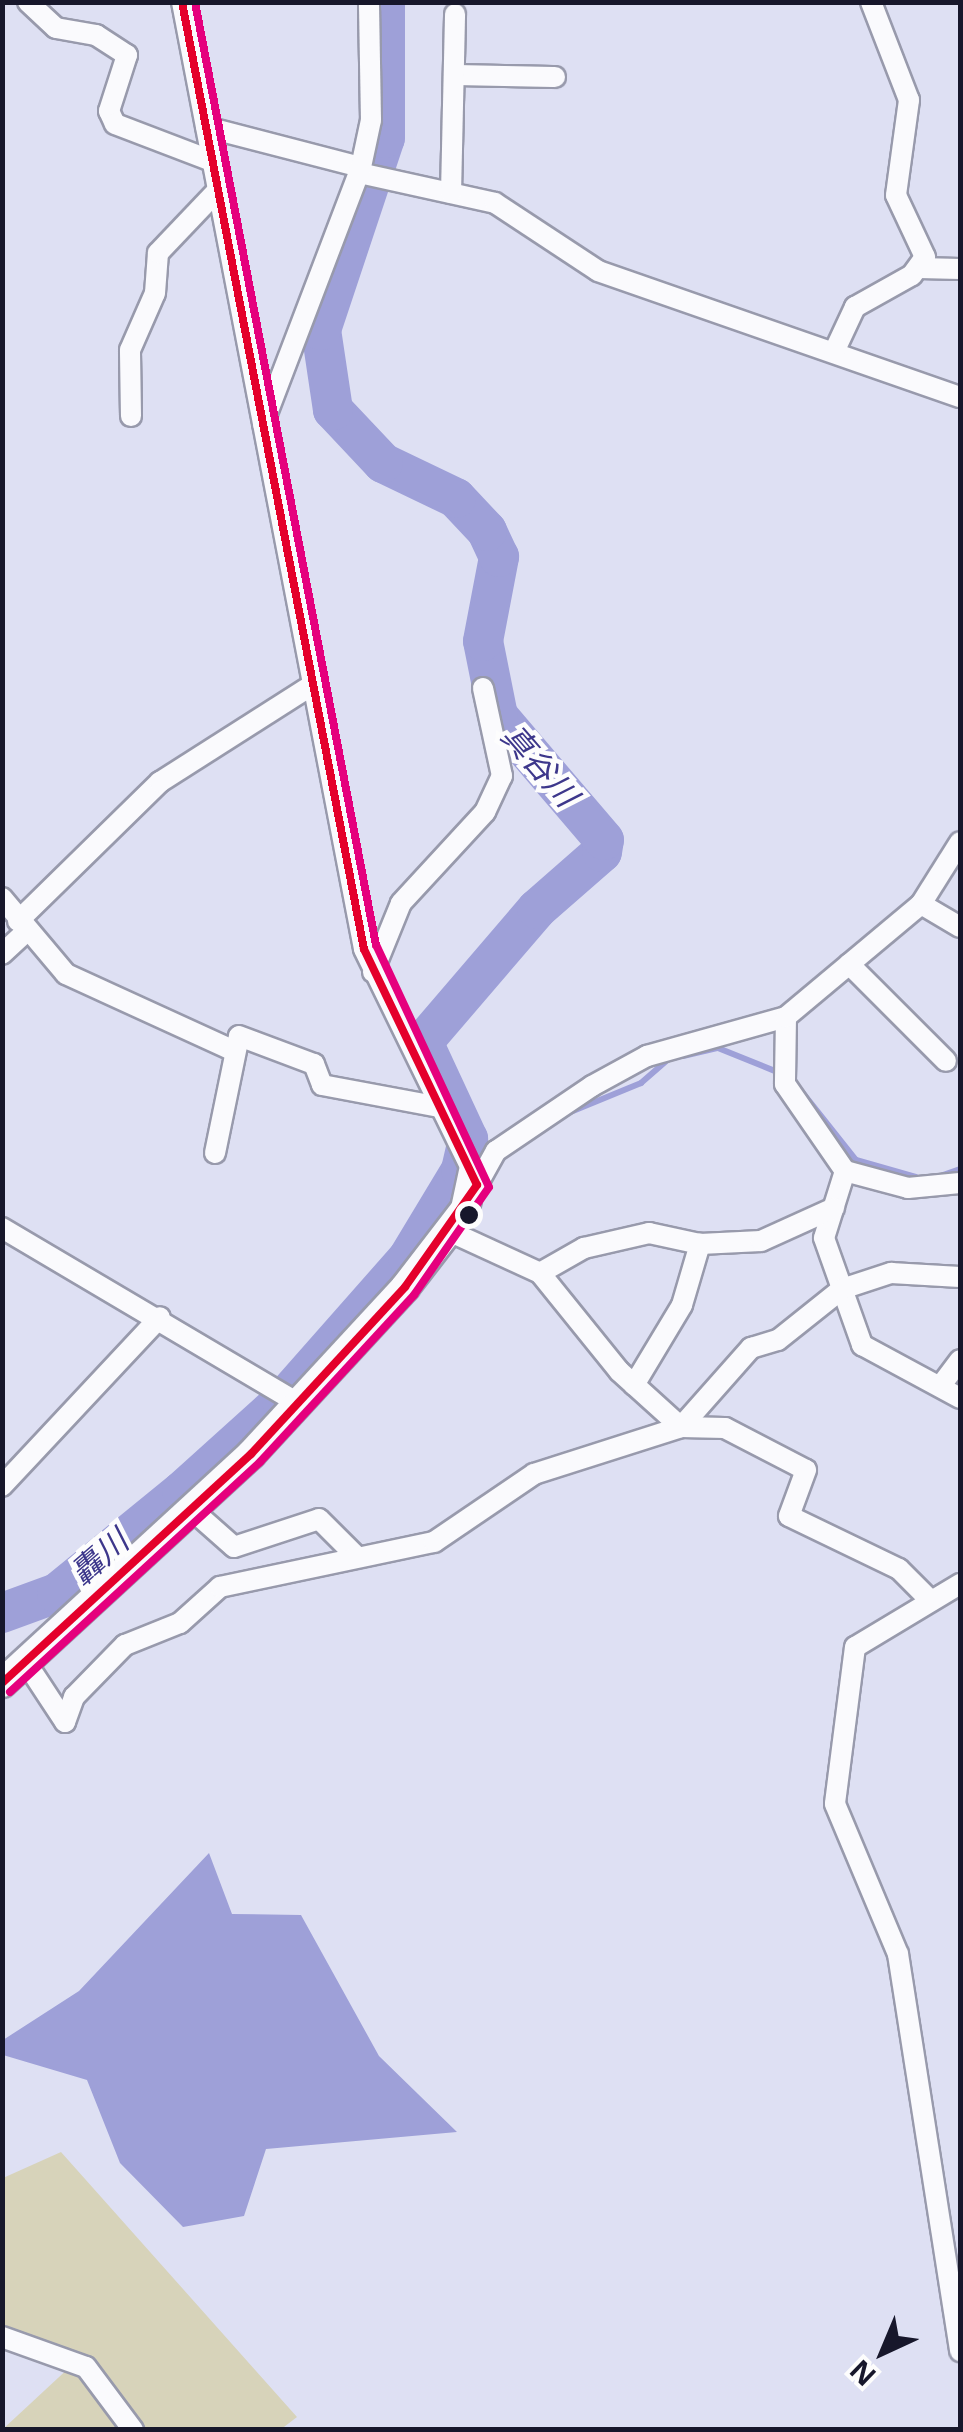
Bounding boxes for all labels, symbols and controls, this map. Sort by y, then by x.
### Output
water label: 真谷川 [494,716,586,814]
unlabelled marker [459,1205,479,1225]
water label: 轟川 [62,1522,136,1592]
north arrow [833,2302,933,2402]
text: N [841,2352,884,2395]

